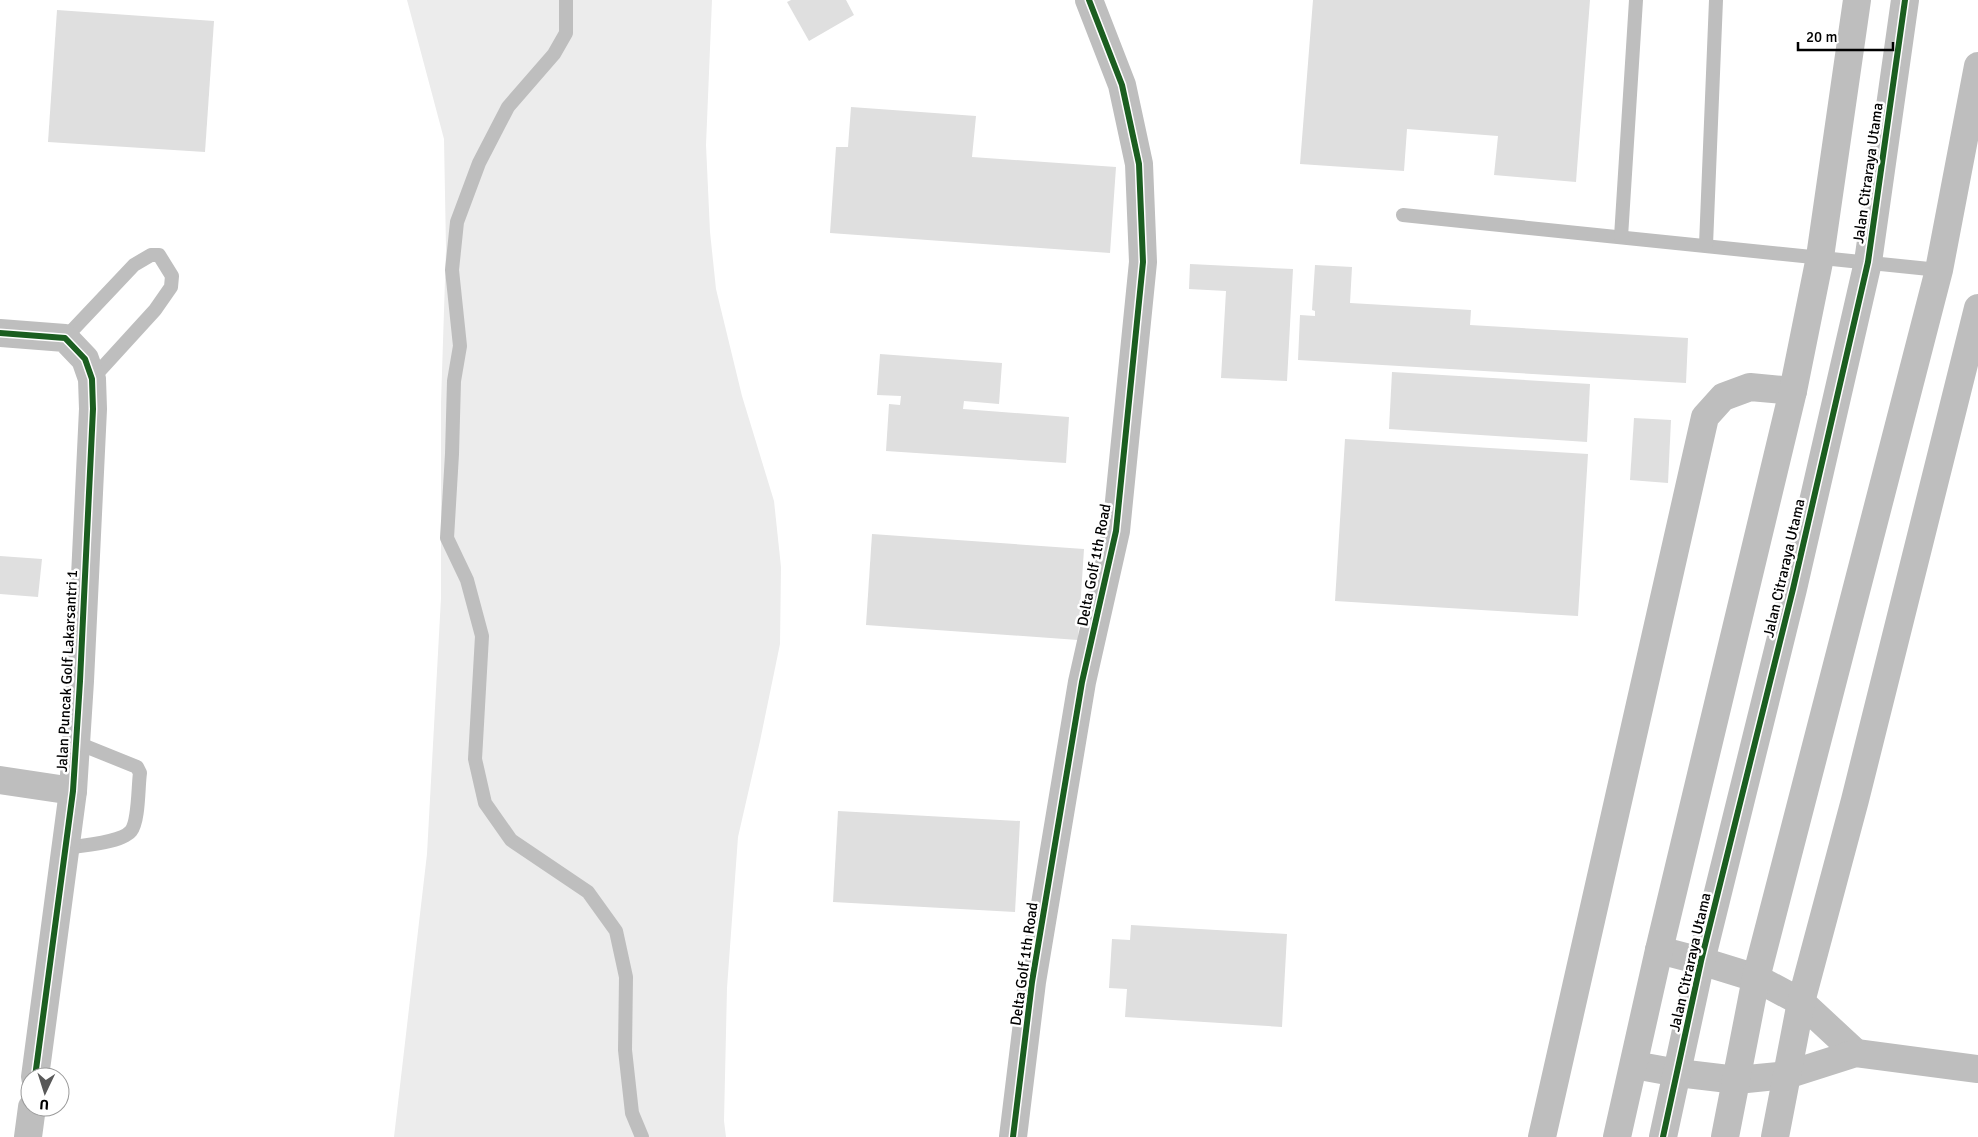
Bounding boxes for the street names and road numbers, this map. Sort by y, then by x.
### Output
street label: Jalan Citraraya Utama [1849,102,1887,244]
street label: Jalan Citraraya Utama [1759,497,1809,639]
street label: Delta Golf 1th Road [1073,502,1115,628]
street label: Jalan Puncak Golf Lakarsantri 1 [53,569,81,773]
street label: Jalan Citraraya Utama [1665,891,1715,1033]
street label: Delta Golf 1th Road [1006,901,1042,1027]

